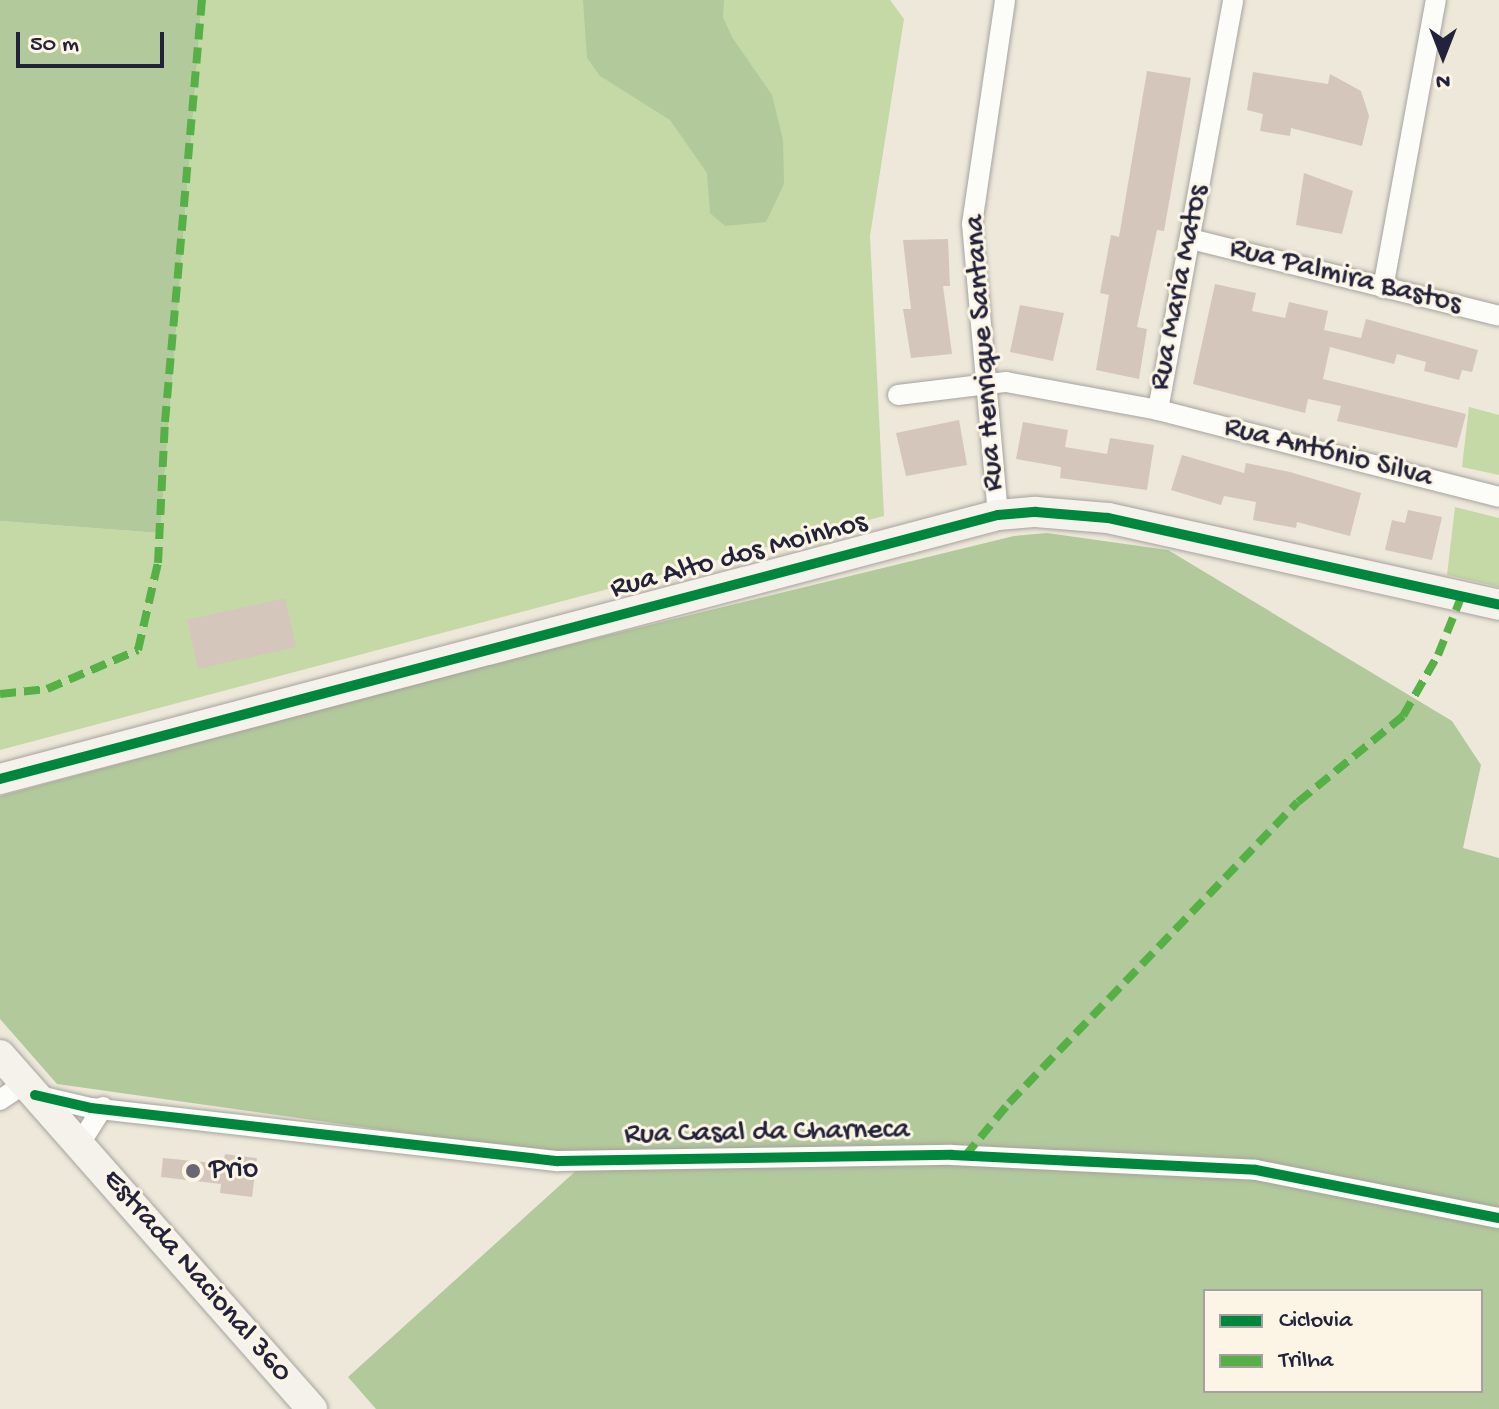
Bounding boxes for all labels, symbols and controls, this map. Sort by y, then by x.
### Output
scale bar [20,16,168,66]
north arrow [1403,16,1483,96]
text: 50 m [30,31,79,60]
text: N [1436,67,1450,93]
street label: Rua Maria Matos [1143,182,1219,394]
street label: Rua Henrique Santana [958,214,1014,492]
street label: Rua Palmira Bastos [1225,232,1465,324]
street label: Rua António Silva [1220,411,1436,497]
street label: Rua Alto dos Moinhos [607,505,871,609]
street label: Rua Casal da Charneca [624,1114,910,1154]
place label: Prio [209,1153,258,1189]
marker: Prio [184,1162,202,1180]
street label: Estrada Nacional 360 [93,1163,299,1391]
legend [1203,1289,1483,1393]
text: Ciclovia [1279,1307,1352,1336]
text: Trilha [1279,1347,1333,1376]

